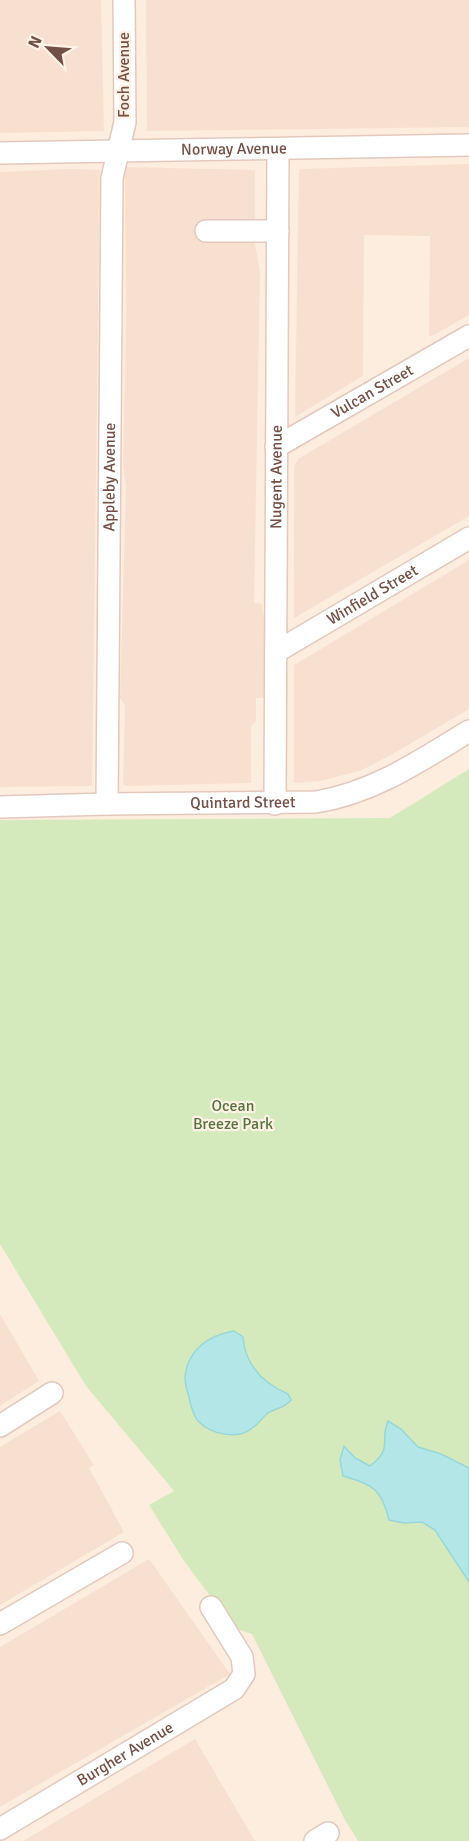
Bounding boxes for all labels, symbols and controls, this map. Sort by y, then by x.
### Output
north arrow [18,18,78,78]
street label: Foch Avenue [114,32,134,118]
text: N [24,33,47,51]
street label: Norway Avenue [181,138,287,160]
street label: Vulcan Street [327,360,417,423]
street label: Appleby Avenue [99,422,120,532]
street label: Nugent Avenue [266,425,287,529]
street label: Winfield Street [323,560,422,630]
street label: Quintard Street [190,792,296,813]
park label: Ocean Breeze Park [193,1096,273,1134]
street label: Burgher Avenue [73,1718,177,1791]

